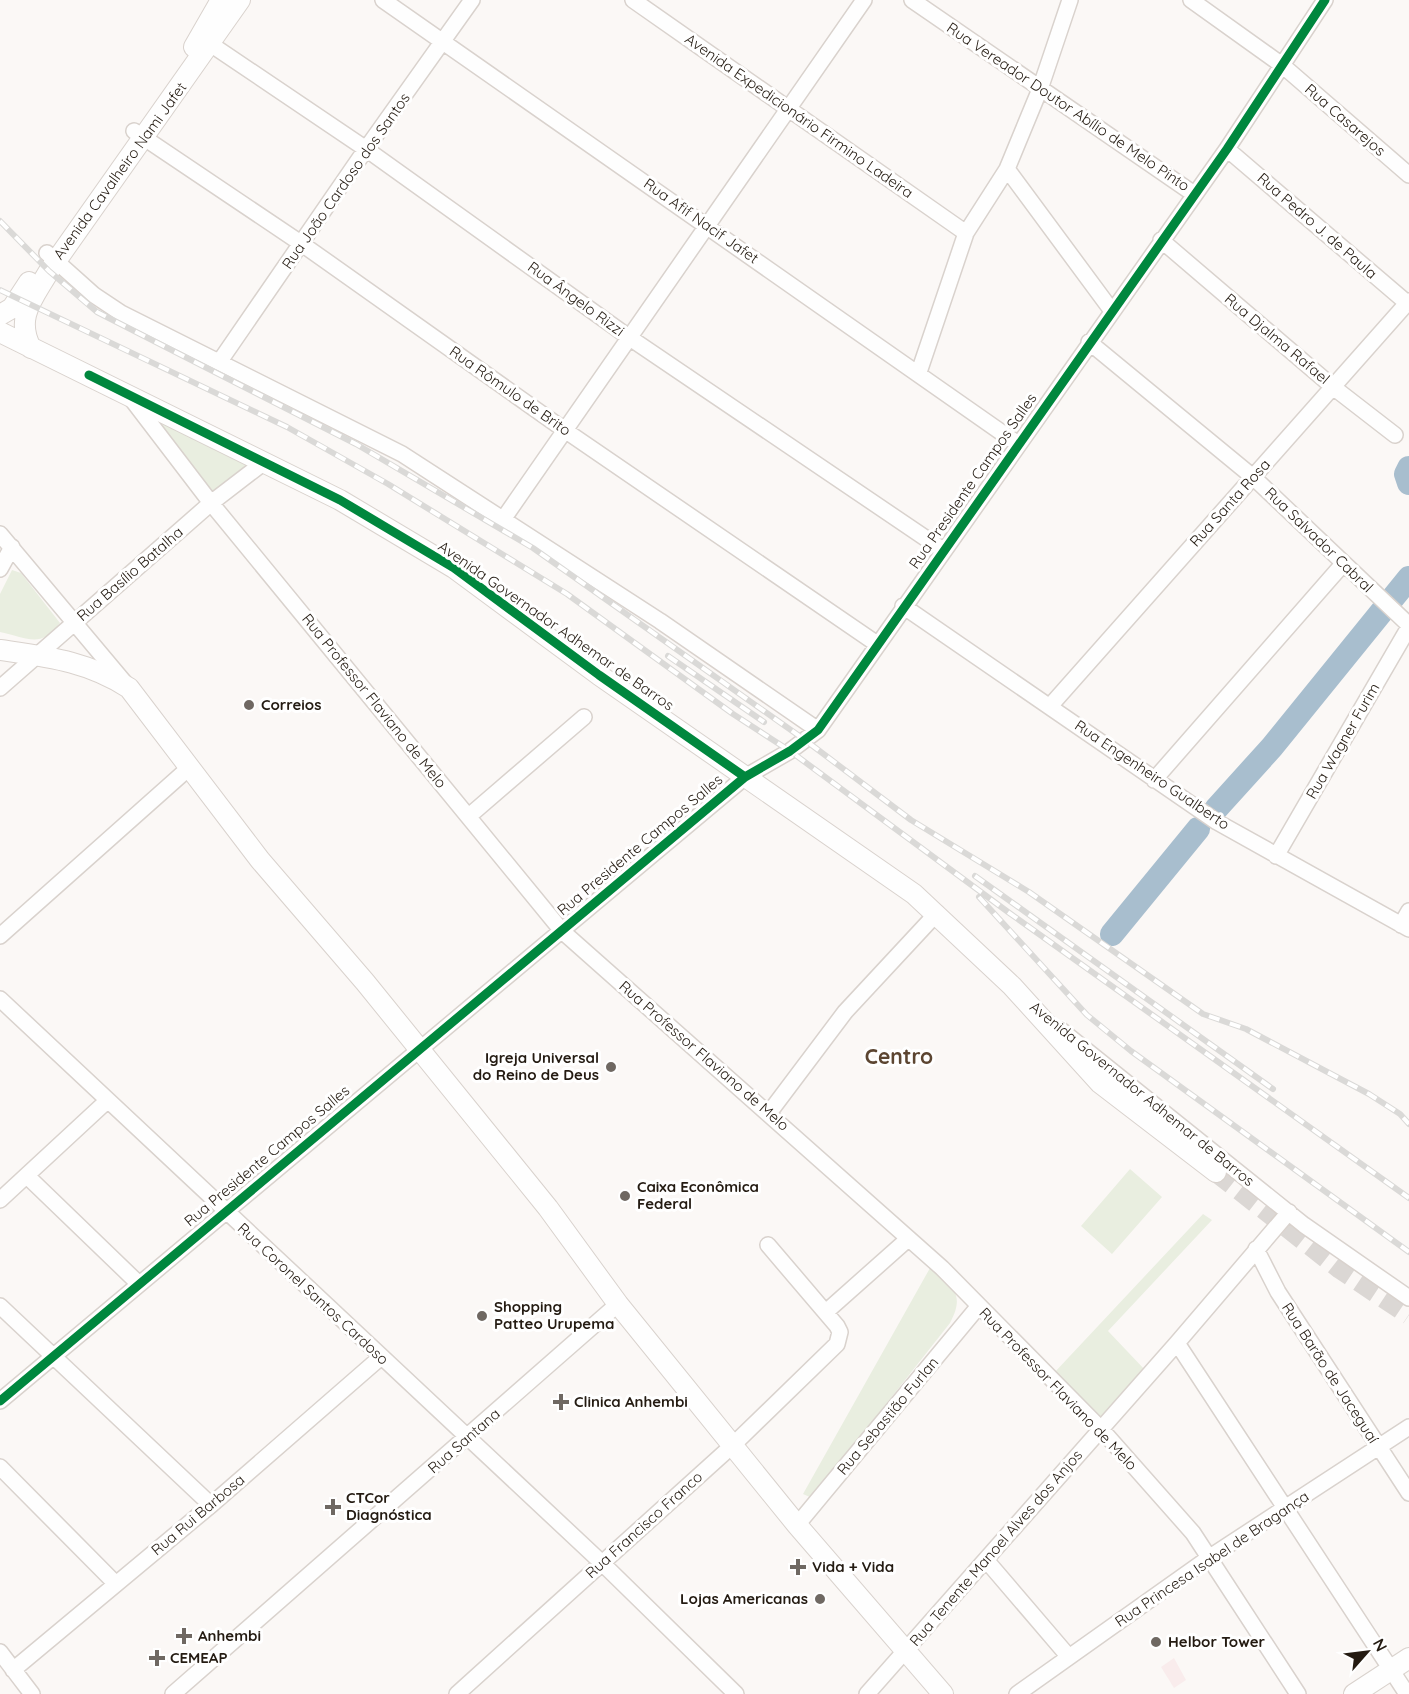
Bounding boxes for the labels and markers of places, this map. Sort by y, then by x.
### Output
place label: Correios [261,695,321,714]
marker: Correios [242,698,256,712]
place label: Igreja Universal do Reino de Deus [473,1048,599,1084]
marker: Igreja Universal do Reino de Deus [604,1060,618,1074]
place label: Caixa Econômica Federal [637,1177,759,1213]
marker: Caixa Econômica Federal [618,1189,632,1203]
place label: Shopping Patteo Urupema [494,1297,614,1333]
marker: Shopping Patteo Urupema [475,1309,489,1323]
place label: Clinica Anhembi [574,1392,688,1411]
marker: Clinica Anhembi [552,1393,570,1411]
place label: CTCor Diagnóstica [346,1488,432,1524]
marker: CTCor Diagnóstica [324,1498,342,1516]
place label: Vida + Vida [812,1557,894,1576]
marker: Vida + Vida [789,1558,807,1576]
place label: Lojas Americanas [680,1589,808,1608]
marker: Lojas Americanas [813,1592,827,1606]
place label: Anhembi [198,1626,261,1645]
marker: Anhembi [175,1627,193,1645]
place label: Helbor Tower [1168,1632,1265,1651]
marker: Helbor Tower [1149,1635,1163,1649]
place label: CEMEAP [170,1648,227,1667]
marker: CEMEAP [148,1649,166,1667]

